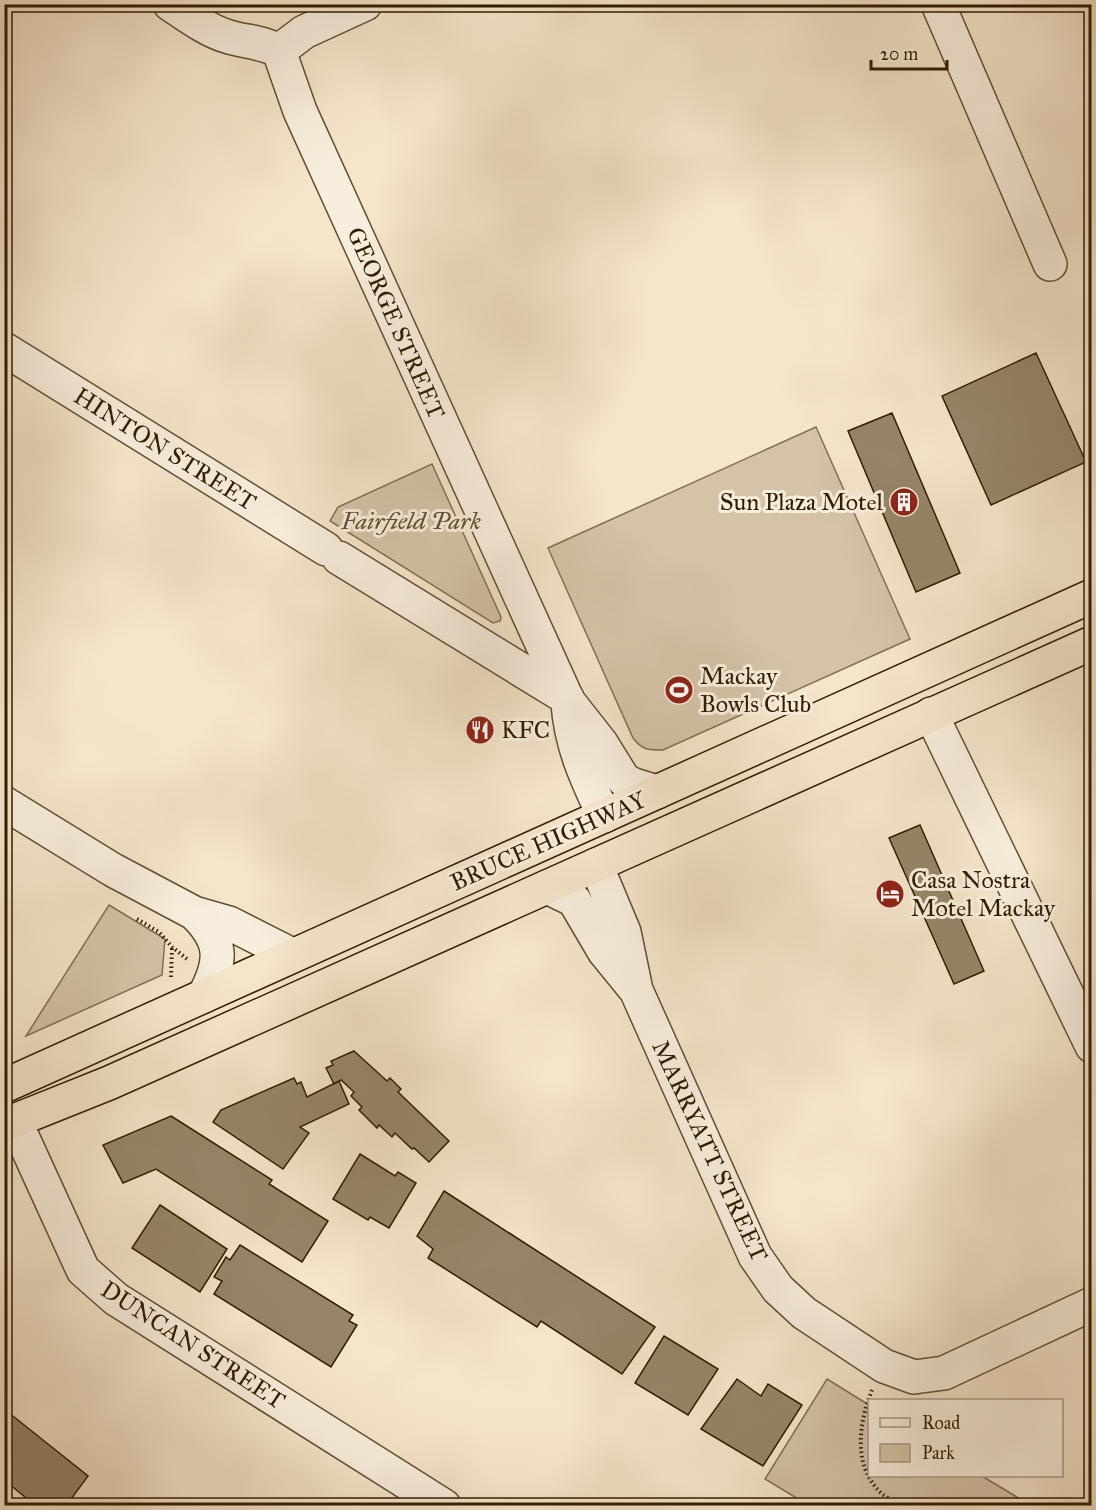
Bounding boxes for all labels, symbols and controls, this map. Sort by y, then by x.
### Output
scale bar [871,33,948,71]
text: 20 m [880,43,918,65]
street label: GEORGE STREET [340,222,452,424]
street label: HINTON STREET [68,381,262,517]
building icon: Sun Plaza Motel [888,486,920,518]
place label: Sun Plaza Motel [720,487,884,517]
park label: Fairfield Park [340,506,481,536]
place label: Mackay Bowls Club [700,661,811,719]
sports icon: Mackay Bowls Club [663,674,695,706]
restaurant icon: KFC [464,714,496,746]
place label: KFC [501,715,550,745]
street label: BRUCE HIGHWAY [446,784,651,898]
place label: Casa Nostra Motel Mackay [911,865,1056,923]
hotel icon: Casa Nostra Motel Mackay [874,878,906,910]
street label: MARRYATT STREET [646,1036,774,1266]
street label: DUNCAN STREET [95,1274,291,1416]
legend [868,1399,1063,1477]
text: Road [922,1412,960,1434]
text: Park [922,1442,955,1464]

